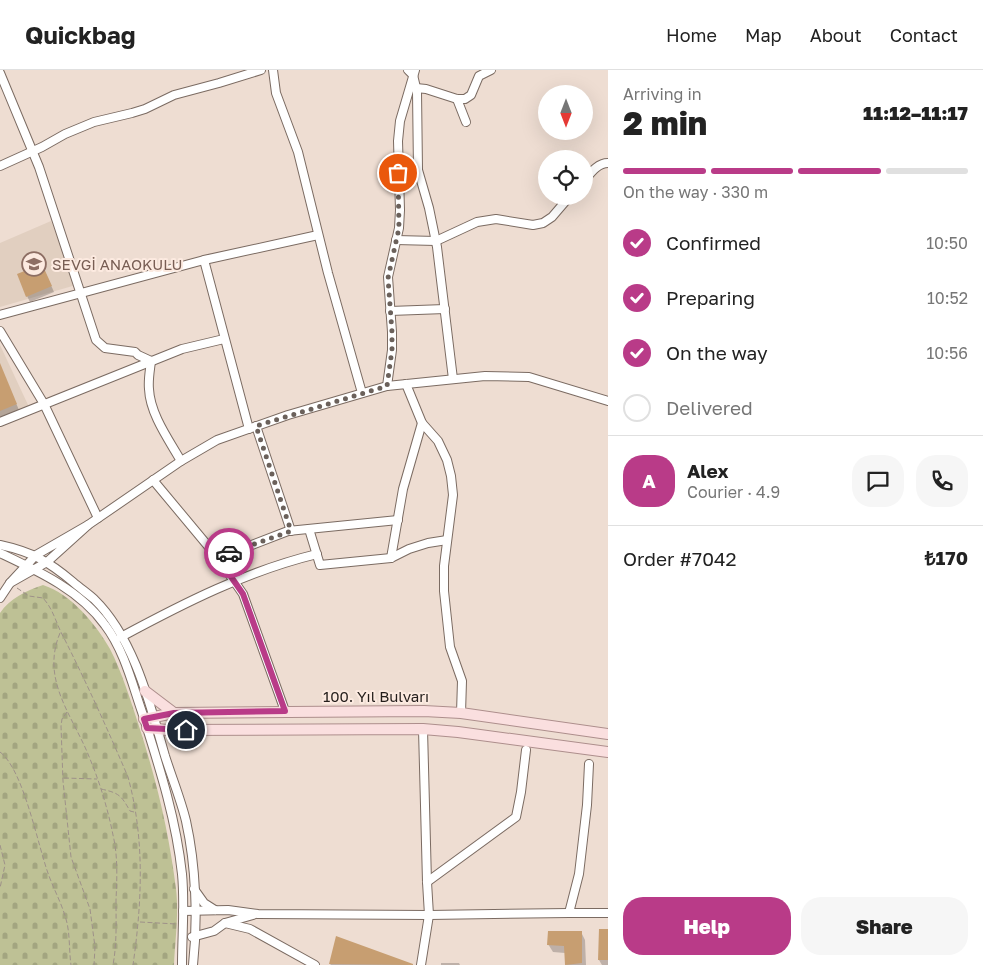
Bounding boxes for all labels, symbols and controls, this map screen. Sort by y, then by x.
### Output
text: Quickbag [25,20,136,49]
text: Home [666,24,717,46]
text: Map [745,24,782,46]
text: About [810,24,862,46]
text: Contact [890,24,958,46]
text: Arriving in [623,84,702,104]
north arrow [538,85,592,140]
map controls [538,85,593,205]
text: 11:12–11:17 [863,101,968,124]
text: 2 min [623,104,707,142]
button: locate [538,150,593,205]
pin [377,152,419,194]
icon: bag [384,159,412,187]
text: On the way · 330 m [623,182,768,202]
icon: check [623,229,651,257]
text: Confirmed [666,231,761,254]
text: 10:50 [926,233,968,253]
school or university icon: SEVGİ ANAOKULU [21,251,47,277]
place label: SEVGİ ANAOKULU [52,255,182,273]
icon: check [623,284,651,312]
text: Preparing [666,286,755,309]
text: 10:52 [927,288,968,308]
icon: check [623,339,651,367]
text: On the way [666,341,768,364]
text: 10:56 [927,343,968,363]
text: Delivered [666,396,753,419]
button: chat [852,455,904,507]
button: phone [916,455,968,507]
text: Alex [687,459,728,482]
text: A [642,469,656,492]
text: Courier · 4.9 [687,482,780,502]
courier [204,528,254,578]
icon: car [215,539,243,567]
text: ₺170 [925,546,968,569]
text: Order #7042 [623,547,737,570]
street label: 100. Yıl Bulvarı [323,687,429,705]
pin [165,709,207,751]
icon: home [172,716,200,744]
button: Help [623,897,791,955]
button: Share [801,897,968,955]

